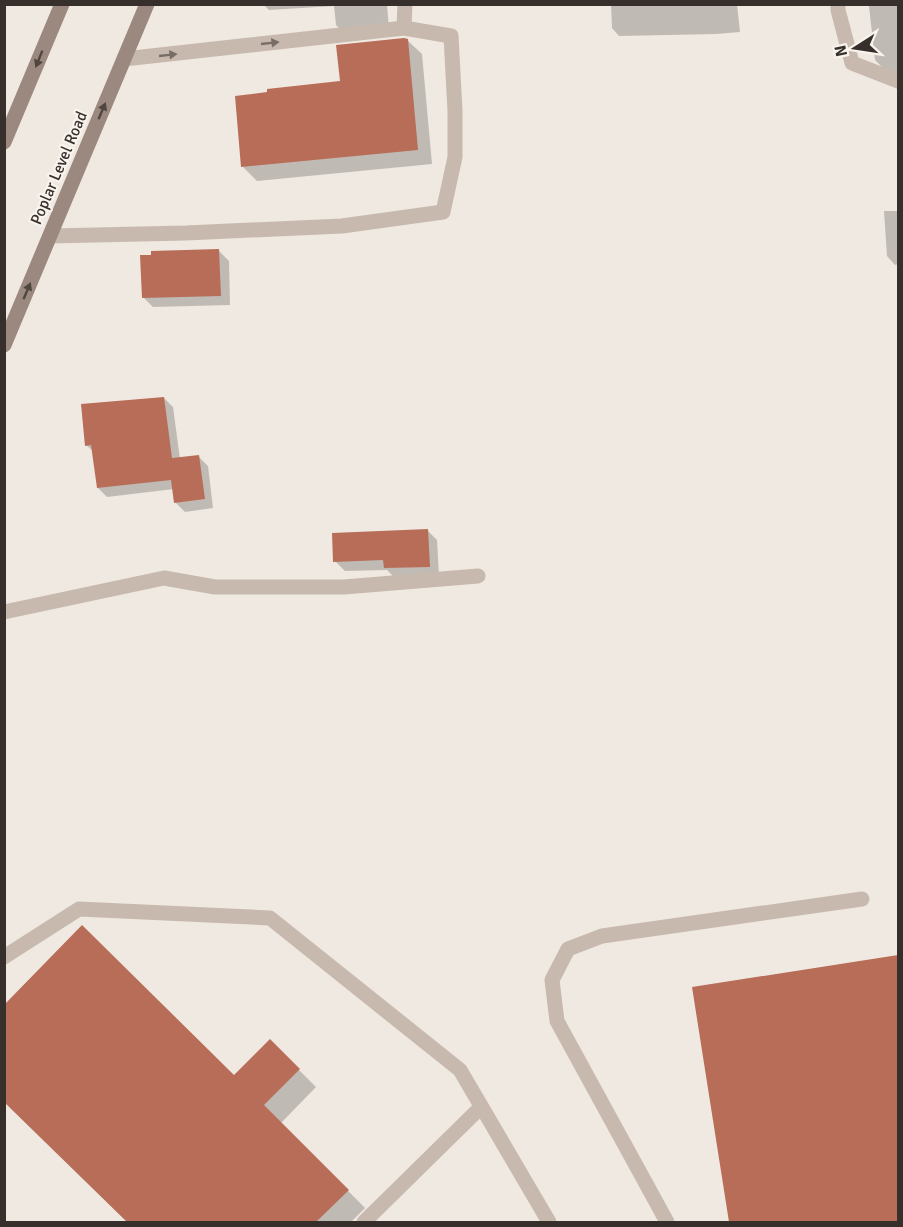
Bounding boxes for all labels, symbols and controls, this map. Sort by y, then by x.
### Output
north arrow [825,18,885,78]
one-way arrow [260,38,279,48]
text: N [830,43,852,58]
one-way arrow [34,50,44,68]
one-way arrow [158,50,177,59]
one-way arrow [97,101,107,119]
street label: Poplar Level Road [26,108,92,228]
one-way arrow [22,281,32,299]

